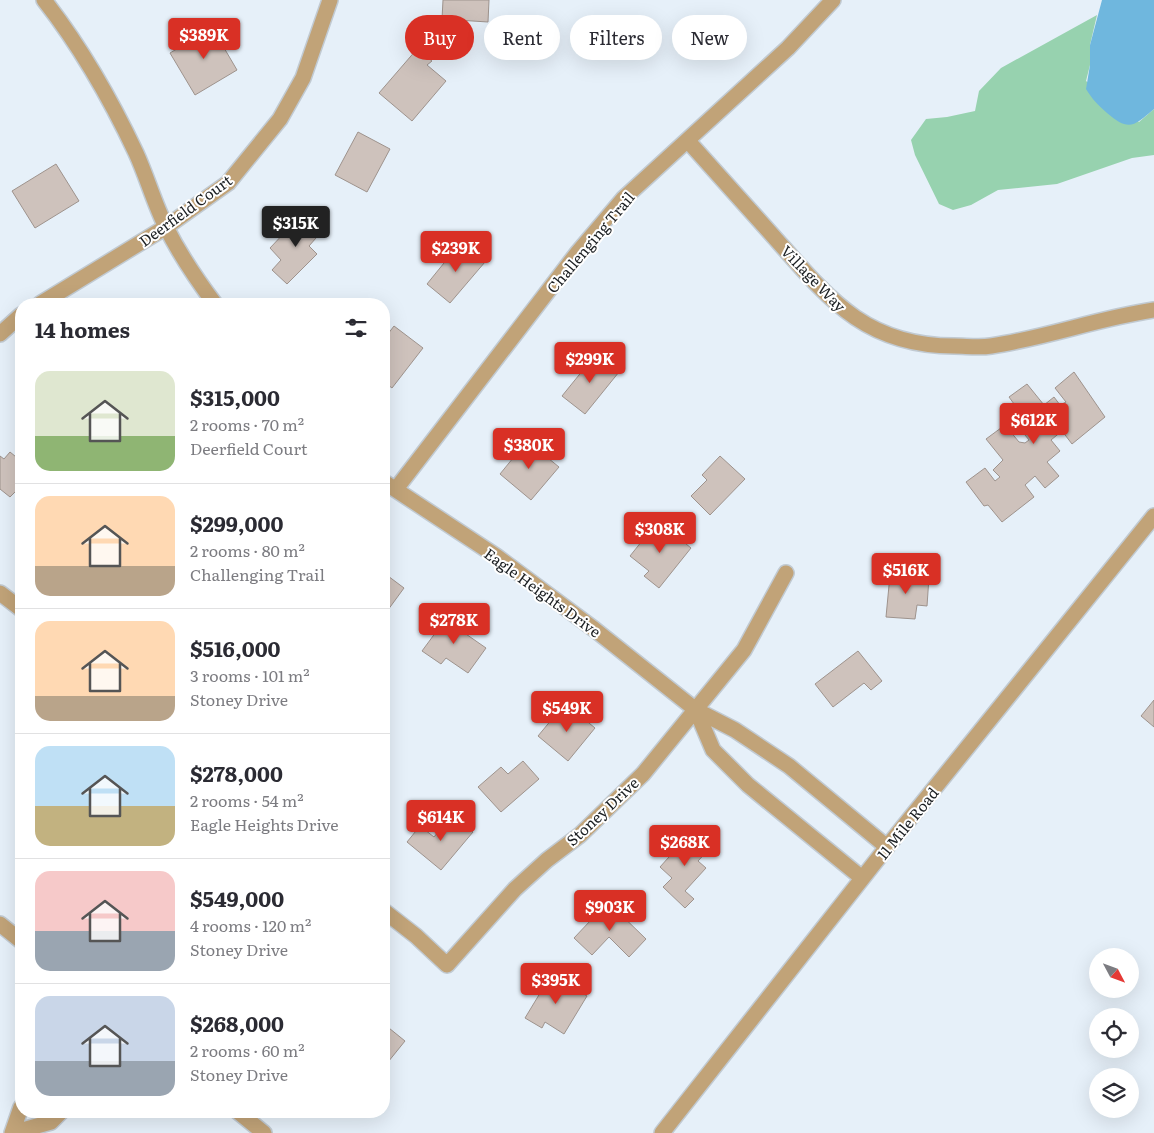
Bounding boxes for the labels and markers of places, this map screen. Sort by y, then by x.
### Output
pin: $389K [169,18,239,60]
pin: $315K [261,206,331,248]
pin: $239K [421,230,491,273]
pin: $299K [555,342,625,384]
pin: $612K [999,402,1069,445]
pin: $380K [494,428,564,470]
pin: $308K [625,512,695,554]
pin: $516K [871,552,941,595]
pin: $278K [419,602,489,645]
pin: $549K [532,690,602,733]
pin: $614K [406,800,476,842]
pin: $268K [650,824,720,867]
pin: $903K [575,890,645,932]
pin: $395K [521,962,591,1005]

